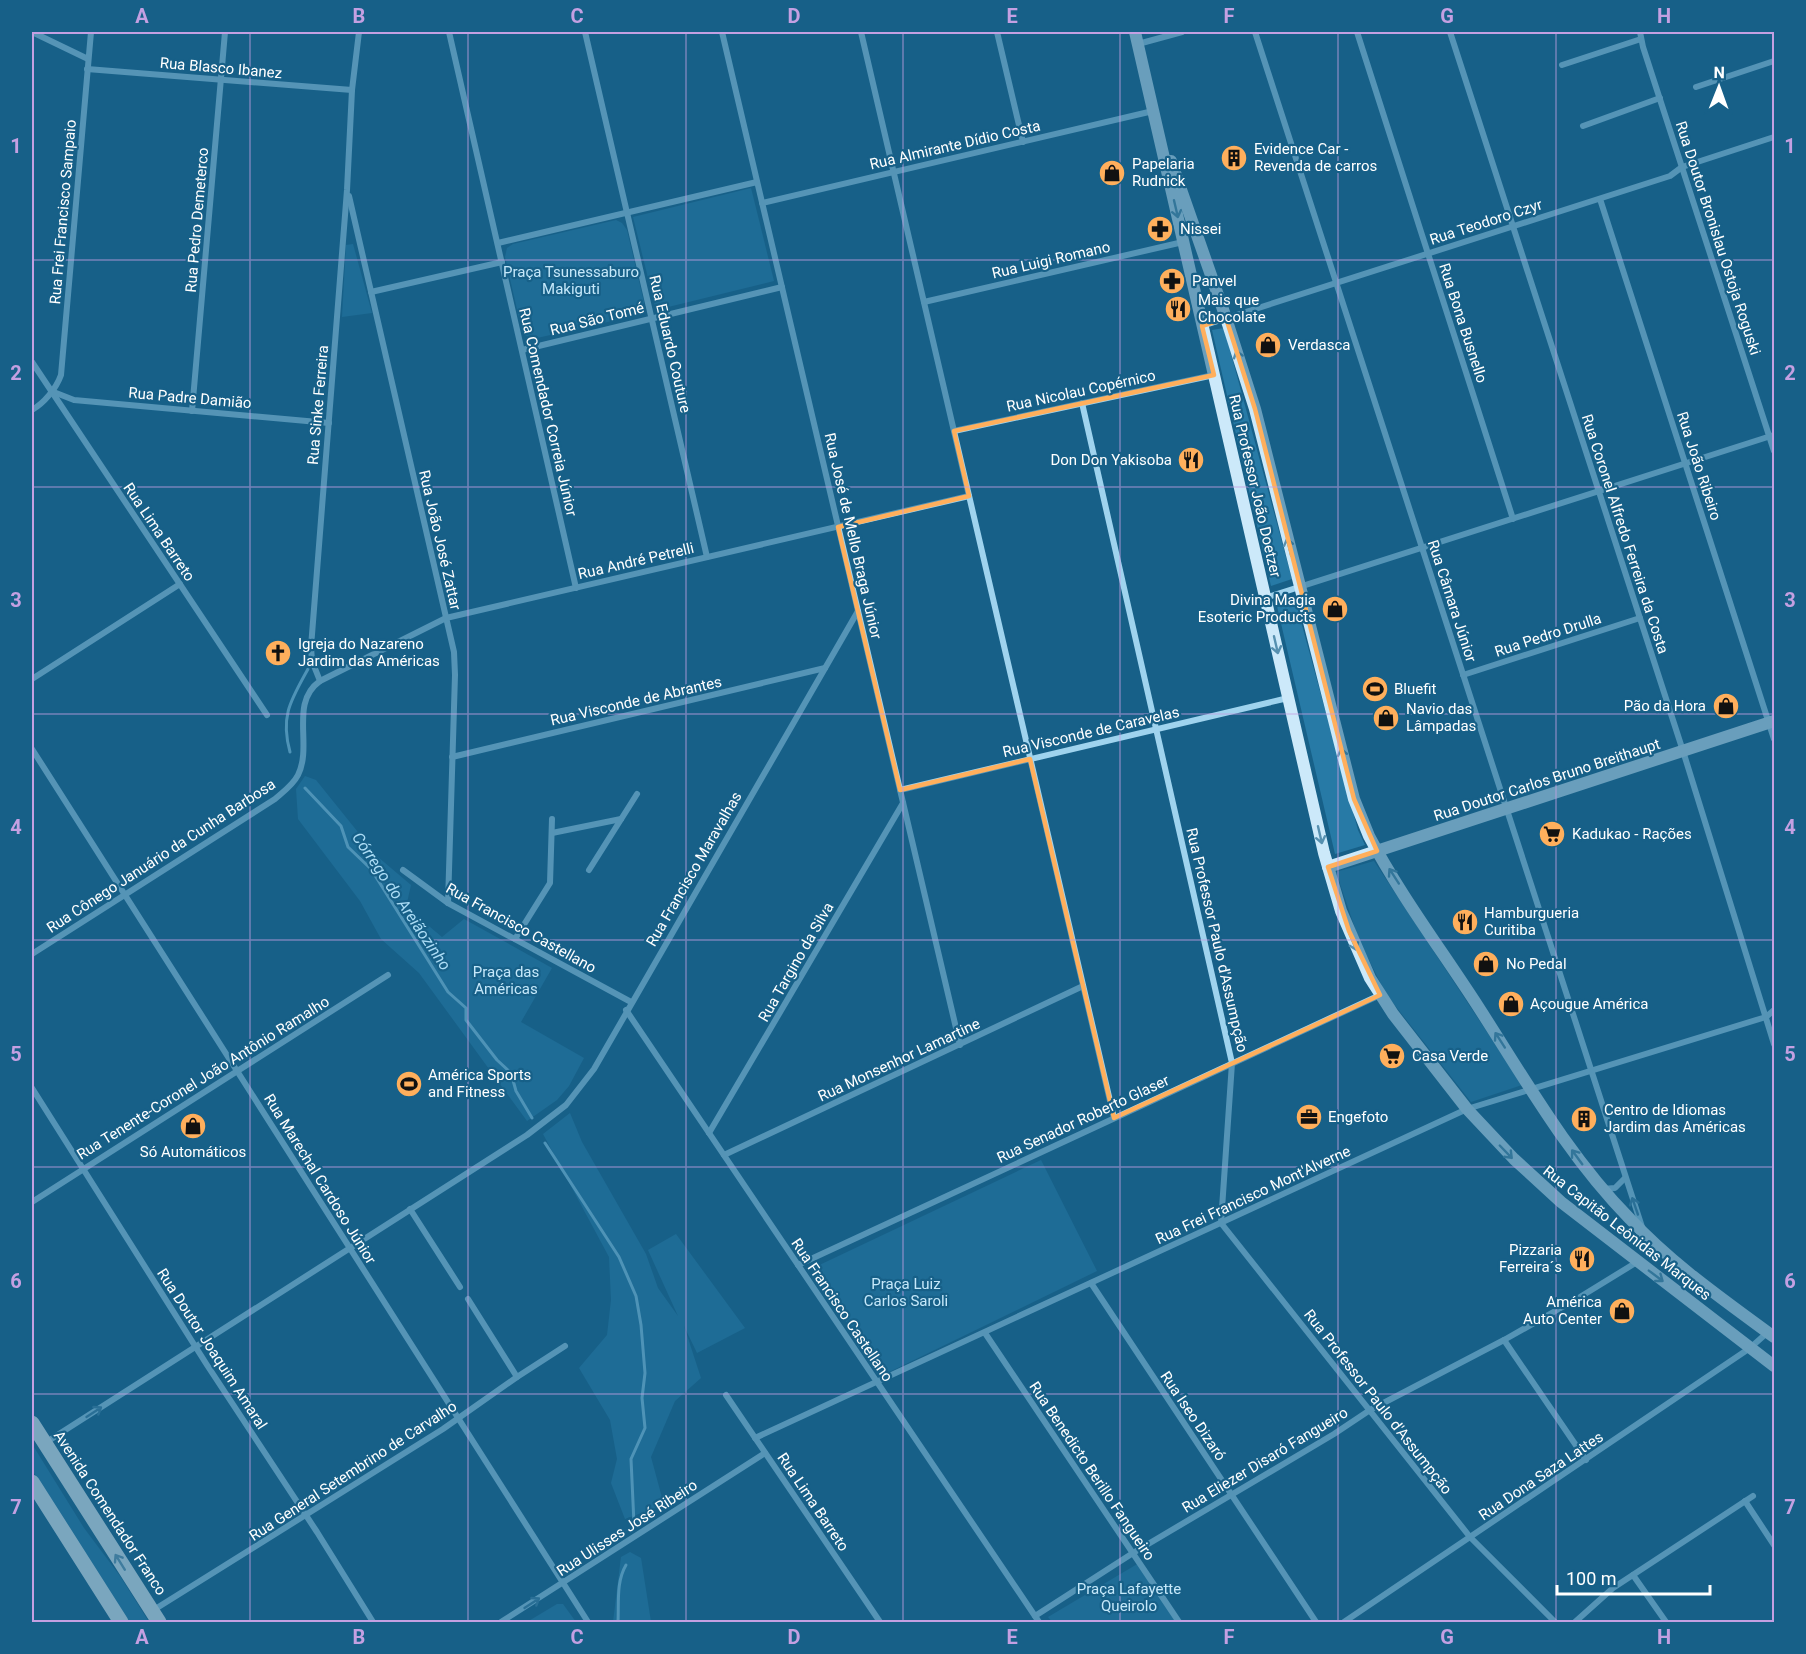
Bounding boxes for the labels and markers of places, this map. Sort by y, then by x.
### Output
place label: Evidence Car - Revenda de carros [1254,140,1377,175]
building icon: Evidence Car - Revenda de carros [1219,143,1249,173]
place label: Papelaria Rudnick [1132,155,1195,190]
shop icon: Papelaria Rudnick [1097,158,1127,188]
pharmacy icon: Nissei [1145,214,1175,244]
place label: Nissei [1180,220,1221,238]
pharmacy icon: Panvel [1157,266,1187,296]
place label: Panvel [1192,272,1237,290]
place label: Mais que Chocolate [1198,291,1266,326]
restaurant icon: Mais que Chocolate [1163,294,1193,324]
shop icon: Verdasca [1253,330,1283,360]
place label: Verdasca [1288,336,1351,354]
restaurant icon: Don Don Yakisoba [1176,445,1206,475]
place label: Don Don Yakisoba [1050,451,1172,469]
place label: Divina Magia Esoteric Products [1198,591,1316,626]
shop icon: Divina Magia Esoteric Products [1320,594,1350,624]
place label: Igreja do Nazareno Jardim das Américas [298,635,440,670]
church icon: Igreja do Nazareno Jardim das Américas [263,638,293,668]
sports icon: Bluefit [1360,674,1390,704]
place label: Bluefit [1394,680,1437,698]
shop icon: Pão da Hora [1711,691,1741,721]
place label: Pão da Hora [1624,697,1706,715]
place label: Navio das Lâmpadas [1406,700,1476,735]
shop icon: Navio das Lâmpadas [1371,703,1401,733]
supermarket icon: Kadukao - Rações [1537,819,1567,849]
place label: Kadukao - Rações [1572,825,1692,843]
place label: Hamburgueria Curitiba [1484,904,1579,939]
restaurant icon: Hamburgueria Curitiba [1450,907,1480,937]
shop icon: No Pedal [1471,949,1501,979]
place label: No Pedal [1506,955,1567,973]
shop icon: Açougue América [1496,989,1526,1019]
place label: Açougue América [1530,995,1648,1013]
supermarket icon: Casa Verde [1377,1041,1407,1071]
place label: Casa Verde [1412,1047,1488,1065]
place label: América Sports and Fitness [428,1066,531,1101]
sports icon: América Sports and Fitness [394,1069,424,1099]
place label: Centro de Idiomas Jardim das Américas [1604,1101,1746,1136]
office icon: Engefoto [1294,1102,1324,1132]
building icon: Centro de Idiomas Jardim das Américas [1569,1104,1599,1134]
place label: Engefoto [1328,1108,1388,1126]
shop icon: Só Automáticos [178,1111,208,1141]
place label: Só Automáticos [140,1143,246,1161]
place label: Pizzaria Ferreira´s [1499,1241,1562,1276]
restaurant icon: Pizzaria Ferreira´s [1567,1244,1597,1274]
place label: América Auto Center [1523,1293,1602,1328]
shop icon: América Auto Center [1607,1296,1637,1326]

